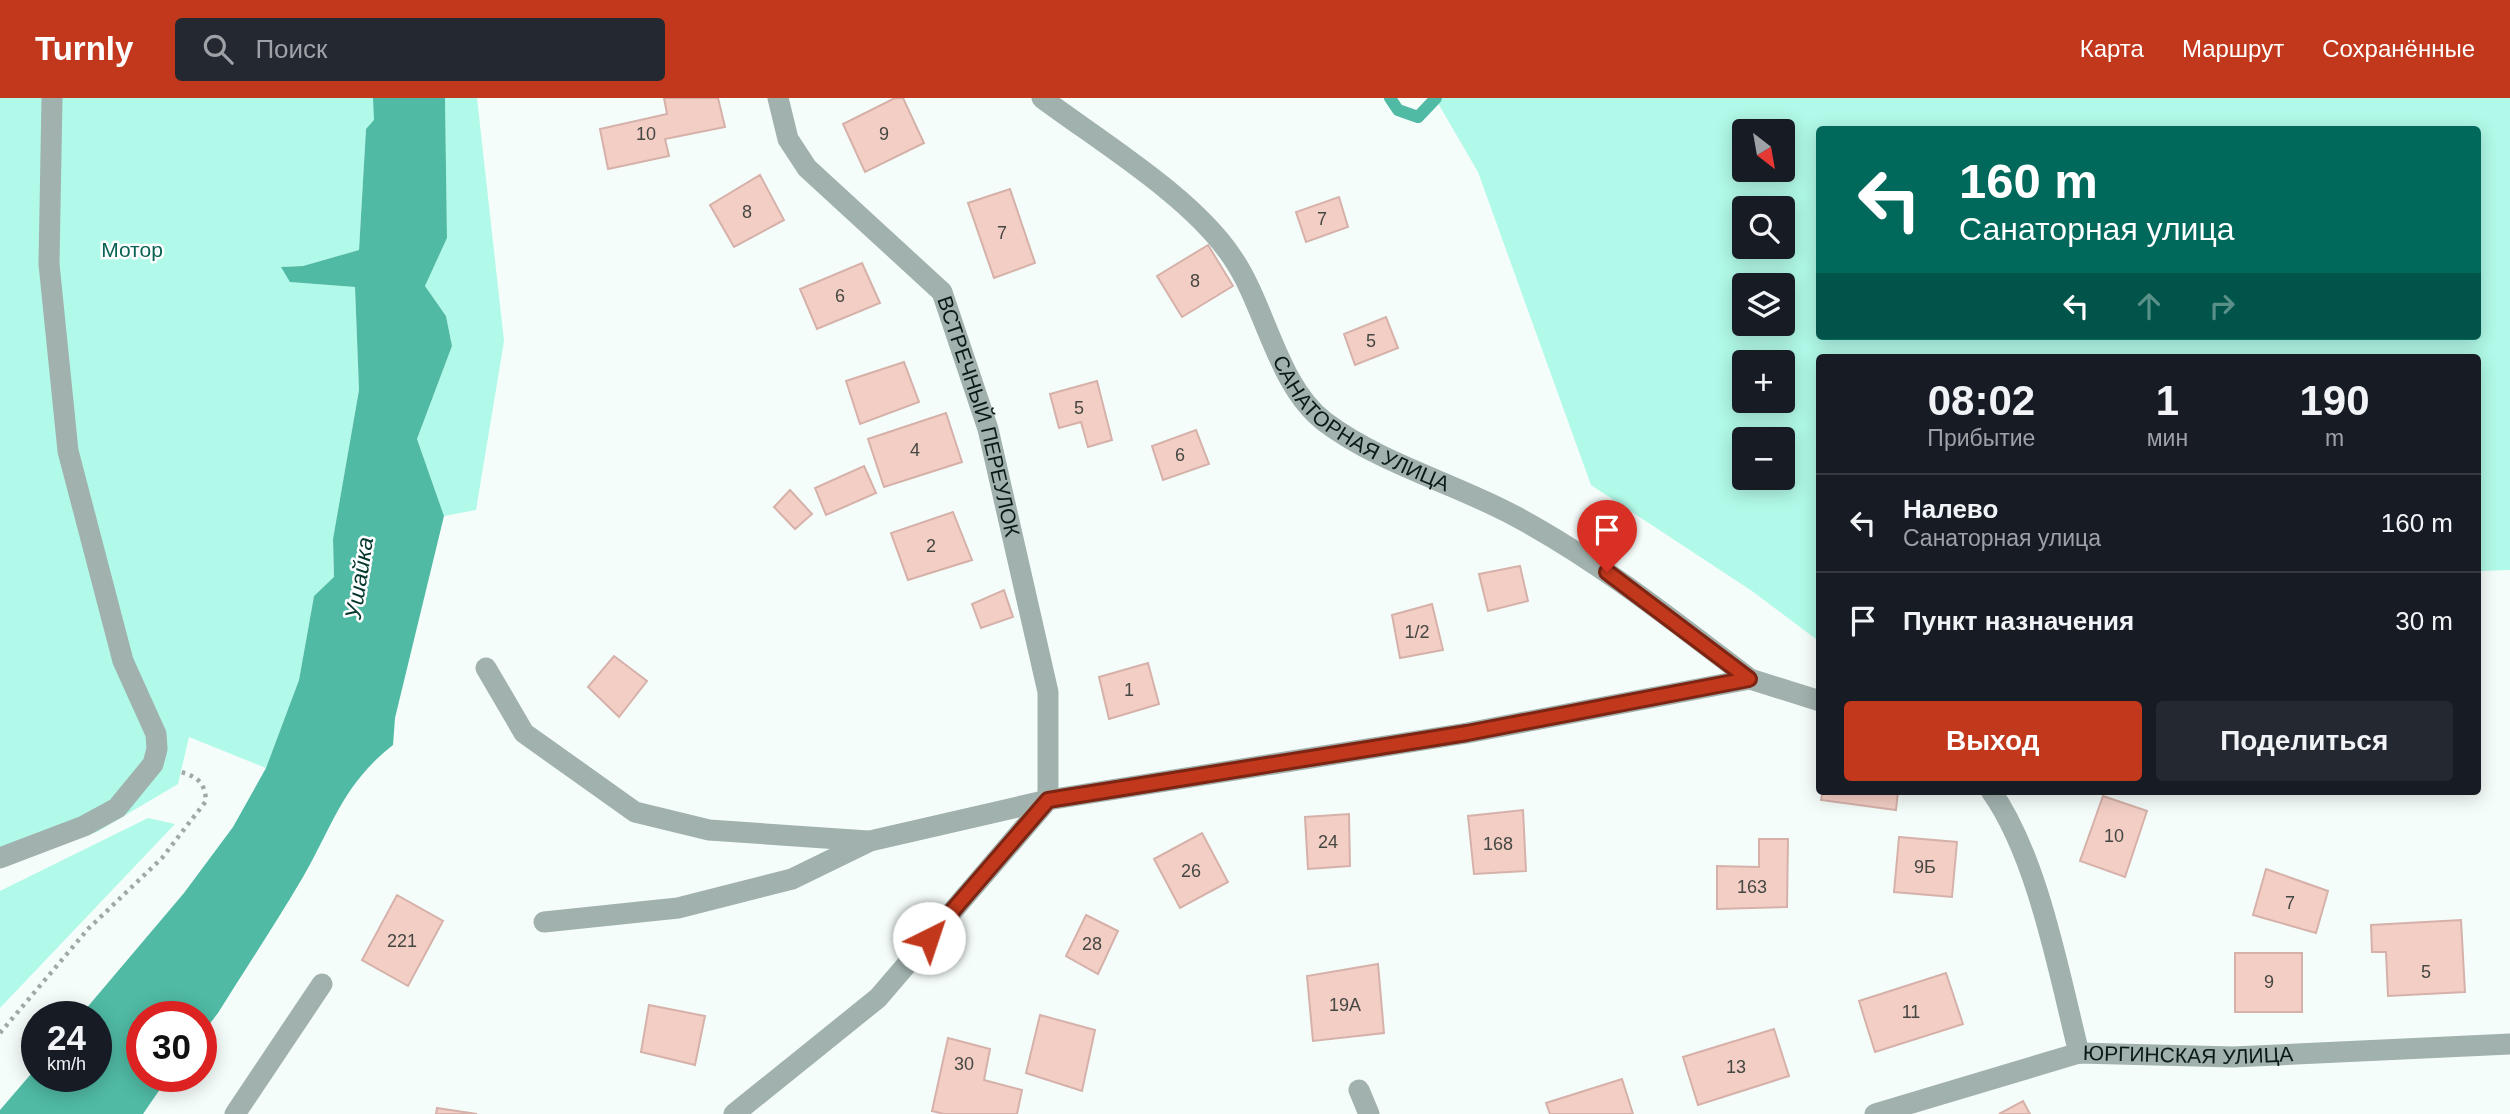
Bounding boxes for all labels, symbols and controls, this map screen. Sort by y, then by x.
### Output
search box [175,18,665,81]
text: Turnly [35,30,133,67]
icon: search [199,30,237,68]
text: Поиск [255,34,327,64]
text: Карта [2080,35,2144,62]
text: Маршрут [2182,35,2284,62]
text: Сохранённые [2322,35,2475,62]
north arrow [1732,119,1796,182]
map controls [1732,119,1795,490]
house number: 10 [636,124,656,144]
house number: 9 [879,124,889,144]
icon: left [1844,154,1935,245]
text: 160 m [1959,154,2098,208]
button: search [1732,196,1795,259]
house number: 8 [742,202,752,222]
house number: 7 [1317,209,1327,229]
text: Санаторная улица [1959,211,2235,247]
house number: 7 [997,223,1007,243]
park label: Мотор [101,238,163,261]
house number: 8 [1190,271,1200,291]
button: layers [1732,273,1795,336]
house number: 6 [835,286,845,306]
icon: left [2057,287,2095,325]
icon: ahead [2130,287,2168,325]
icon: right [2203,287,2241,325]
street label: ВСТРЕЧНЫЙ ПЕРЕУЛОК [933,293,1024,539]
house number: 5 [1366,331,1376,351]
button: + [1732,350,1795,413]
street label: САНАТОРНАЯ УЛИЦА [1269,352,1453,495]
text: 08:02 [1928,377,2035,424]
text: 1 [2156,377,2179,424]
text: 190 [2300,377,2370,424]
house number: 5 [1074,398,1084,418]
text: Прибытие [1927,425,2035,451]
text: мин [2147,425,2188,451]
text: m [2325,425,2344,451]
button: − [1732,427,1795,490]
house number: 4 [910,440,920,460]
house number: 6 [1175,445,1185,465]
text: Налево [1903,494,1998,524]
pin [1577,500,1637,572]
icon: left [1844,504,1882,542]
text: 160 m [2381,508,2453,538]
icon: arrive [1588,511,1626,549]
text: Санаторная улица [1903,525,2101,551]
water label: Ушайка [340,535,378,622]
house number: 2 [926,536,936,556]
icon: arrive [1844,602,1882,640]
text: Пункт назначения [1903,606,2134,636]
text: 30 m [2395,606,2453,636]
house number: 1/2 [1404,622,1430,642]
house number: 1 [1124,680,1134,700]
button: Выход [1844,701,2142,781]
button: Поделиться [2156,701,2453,781]
house number: 10 [2104,826,2124,846]
house number: 24 [1318,832,1338,852]
house number: 168 [1483,834,1513,854]
house number: 9Б [1914,857,1936,877]
house number: 26 [1181,861,1201,881]
house number: 163 [1737,877,1767,897]
house number: 7 [2285,893,2295,913]
position arrow [892,901,966,975]
house number: 221 [387,931,417,951]
house number: 28 [1082,934,1102,954]
house number: 5 [2421,962,2431,982]
house number: 9 [2264,972,2274,992]
house number: 19А [1329,995,1361,1015]
speed limit sign: 30 [126,1001,217,1092]
house number: 11 [1902,1002,1920,1022]
text: 24 [47,1018,86,1057]
street label: ЮРГИНСКАЯ УЛИЦА [2083,1041,2294,1068]
text: km/h [47,1054,86,1074]
house number: 30 [954,1054,974,1074]
house number: 13 [1726,1057,1746,1077]

